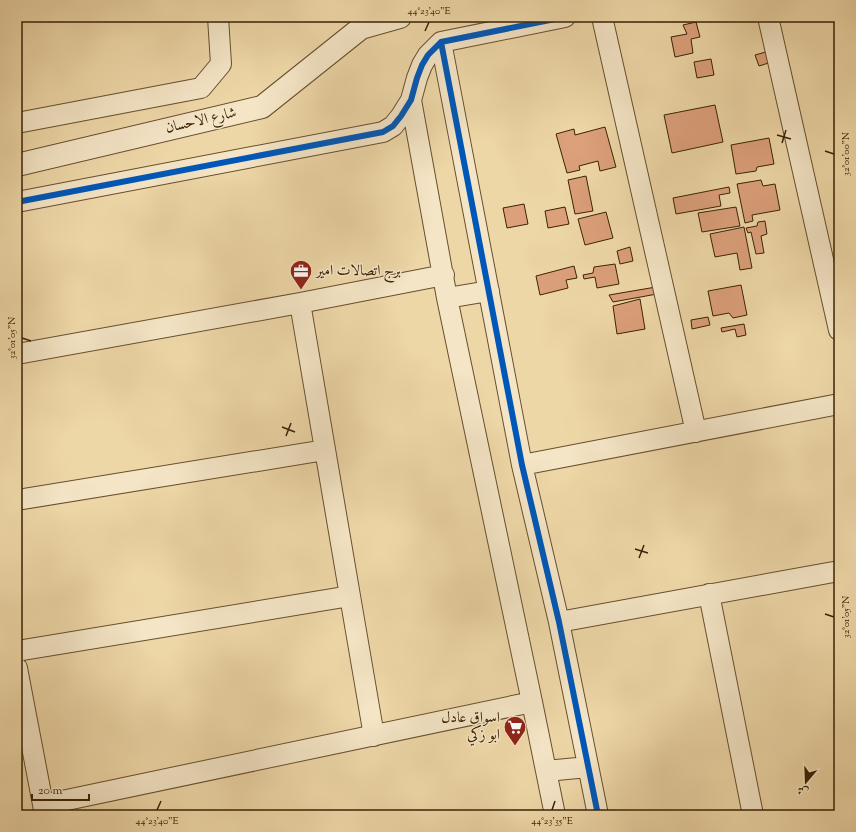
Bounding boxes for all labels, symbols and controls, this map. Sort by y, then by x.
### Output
text: 44°23'40"E [407,4,451,19]
street label: شارع الاحسان [163,103,239,140]
text: 32°01'00"N [839,132,854,176]
office icon: برج اتصالات امير [288,258,314,291]
place label: برج اتصالات امير [314,261,401,283]
text: 32°01'05"N [5,317,20,359]
text: 32°01'05"N [839,596,854,638]
place label: اسواق عادل ابو زكي [441,708,500,746]
supermarket icon: اسواق عادل ابو زكي [502,714,528,747]
north arrow [786,762,826,802]
scale bar [32,776,89,802]
text: ش [795,781,811,800]
text: 20 m [38,782,63,800]
text: 44°23'40"E [135,814,179,829]
text: 44°23'35"E [531,814,573,829]

